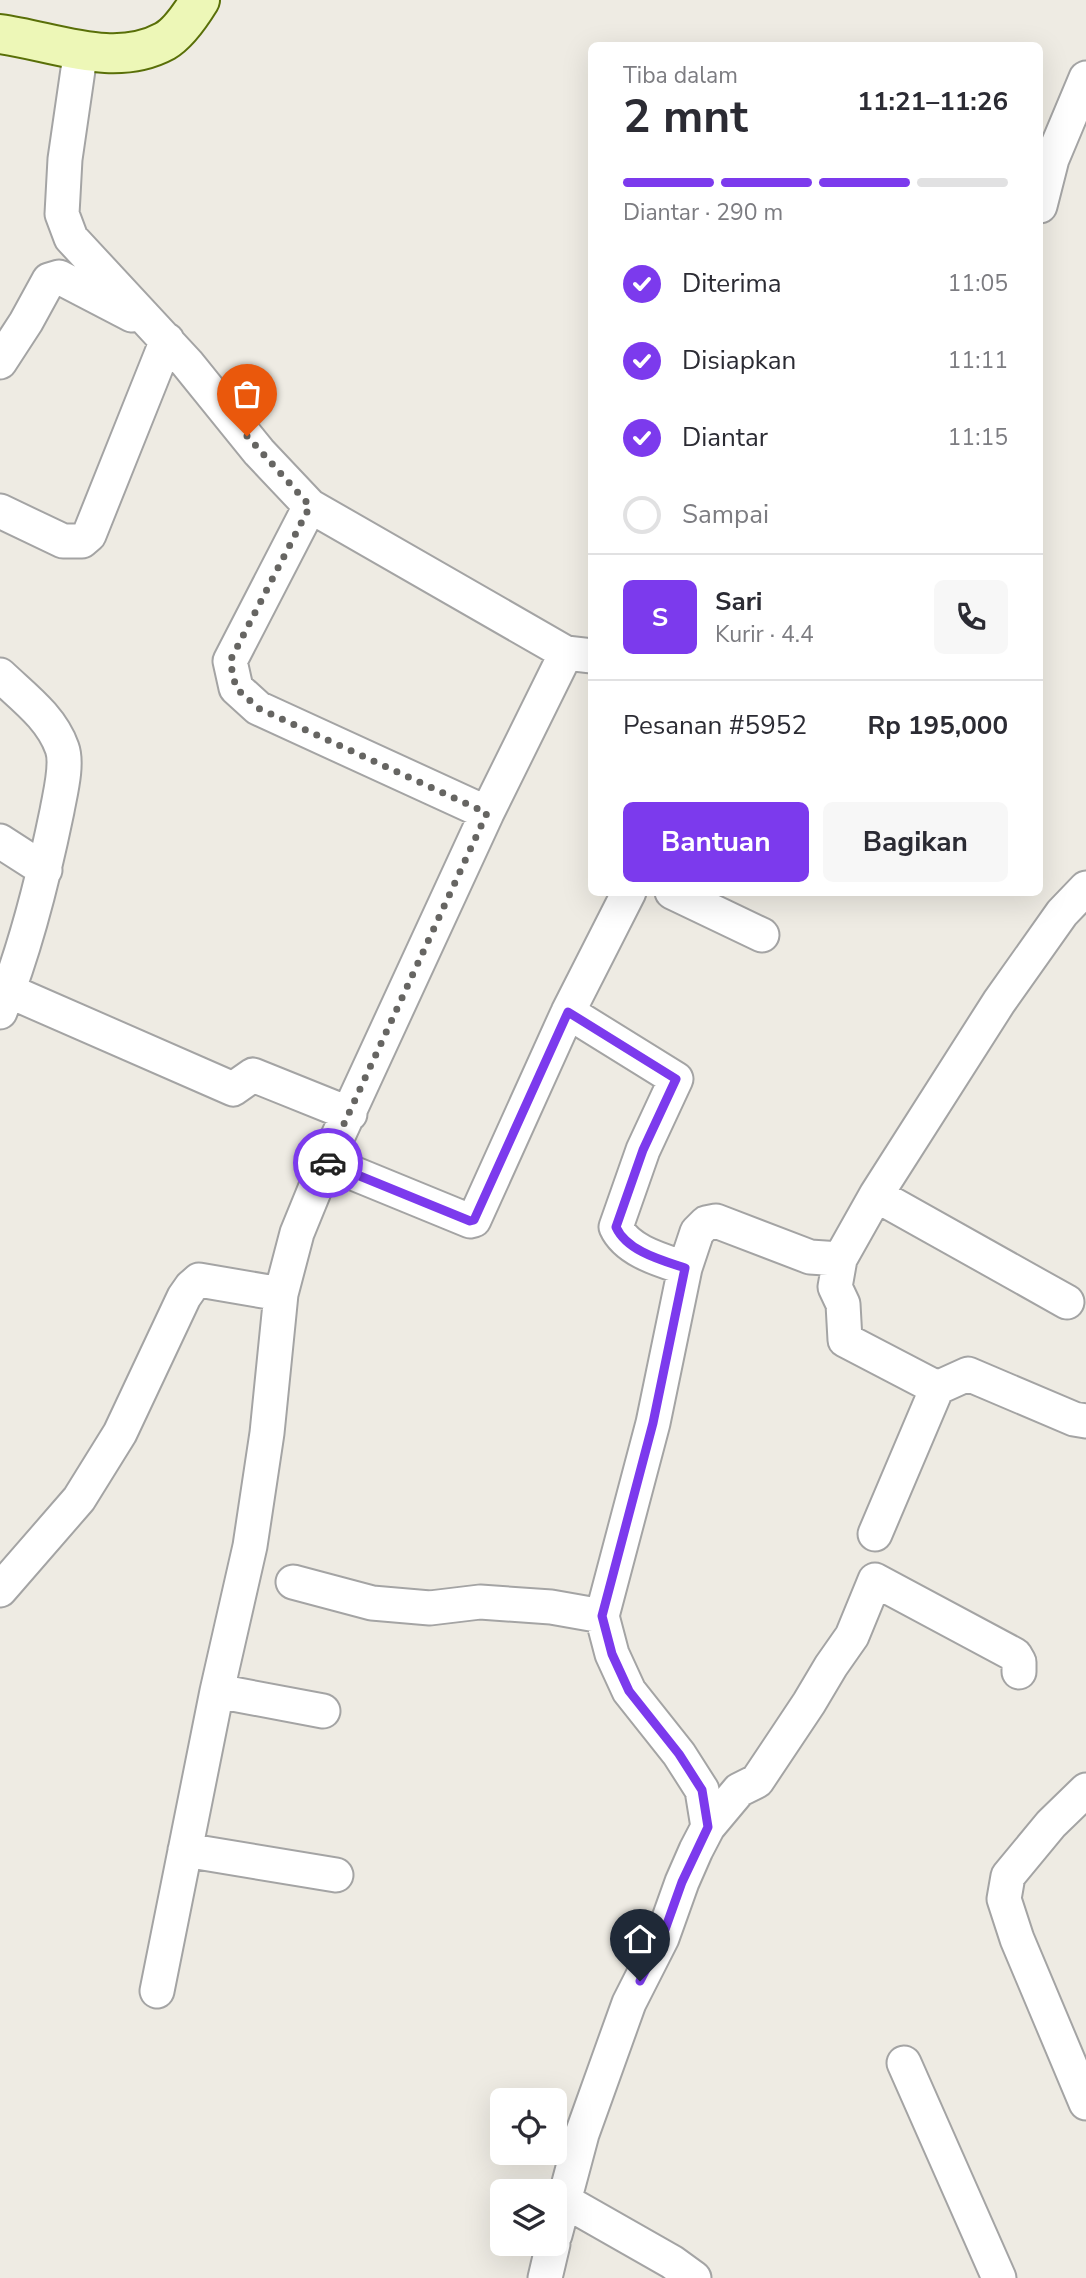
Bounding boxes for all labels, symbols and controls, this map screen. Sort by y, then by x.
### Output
text: Tiba dalam [623,60,738,91]
text: 11:21–11:26 [857,84,1008,119]
text: 2 mnt [623,85,748,148]
text: Diantar · 290 m [623,197,783,228]
icon: check [623,265,661,303]
text: Diterima [682,266,782,301]
text: 11:05 [948,268,1008,299]
icon: check [623,342,661,380]
text: Disiapkan [682,343,796,378]
text: 11:11 [948,345,1008,376]
pin [217,364,277,436]
icon: bag [228,375,266,413]
icon: check [623,419,661,457]
text: Diantar [682,420,768,455]
text: 11:15 [948,422,1008,453]
text: Sampai [682,497,769,532]
button: phone [934,580,1008,654]
text: Sari [715,584,762,619]
text: S [652,600,668,635]
text: Kurir · 4.4 [715,619,814,650]
text: Pesanan #5952 [623,708,807,743]
text: Rp 195,000 [867,708,1008,743]
button: Bantuan [623,802,809,882]
button: Bagikan [823,802,1008,882]
courier [293,1128,363,1198]
icon: car [309,1144,347,1182]
pin [610,1909,670,1981]
icon: home [621,1920,659,1958]
map controls [490,2088,567,2256]
button: locate [490,2088,567,2165]
button: layers [490,2179,567,2256]

